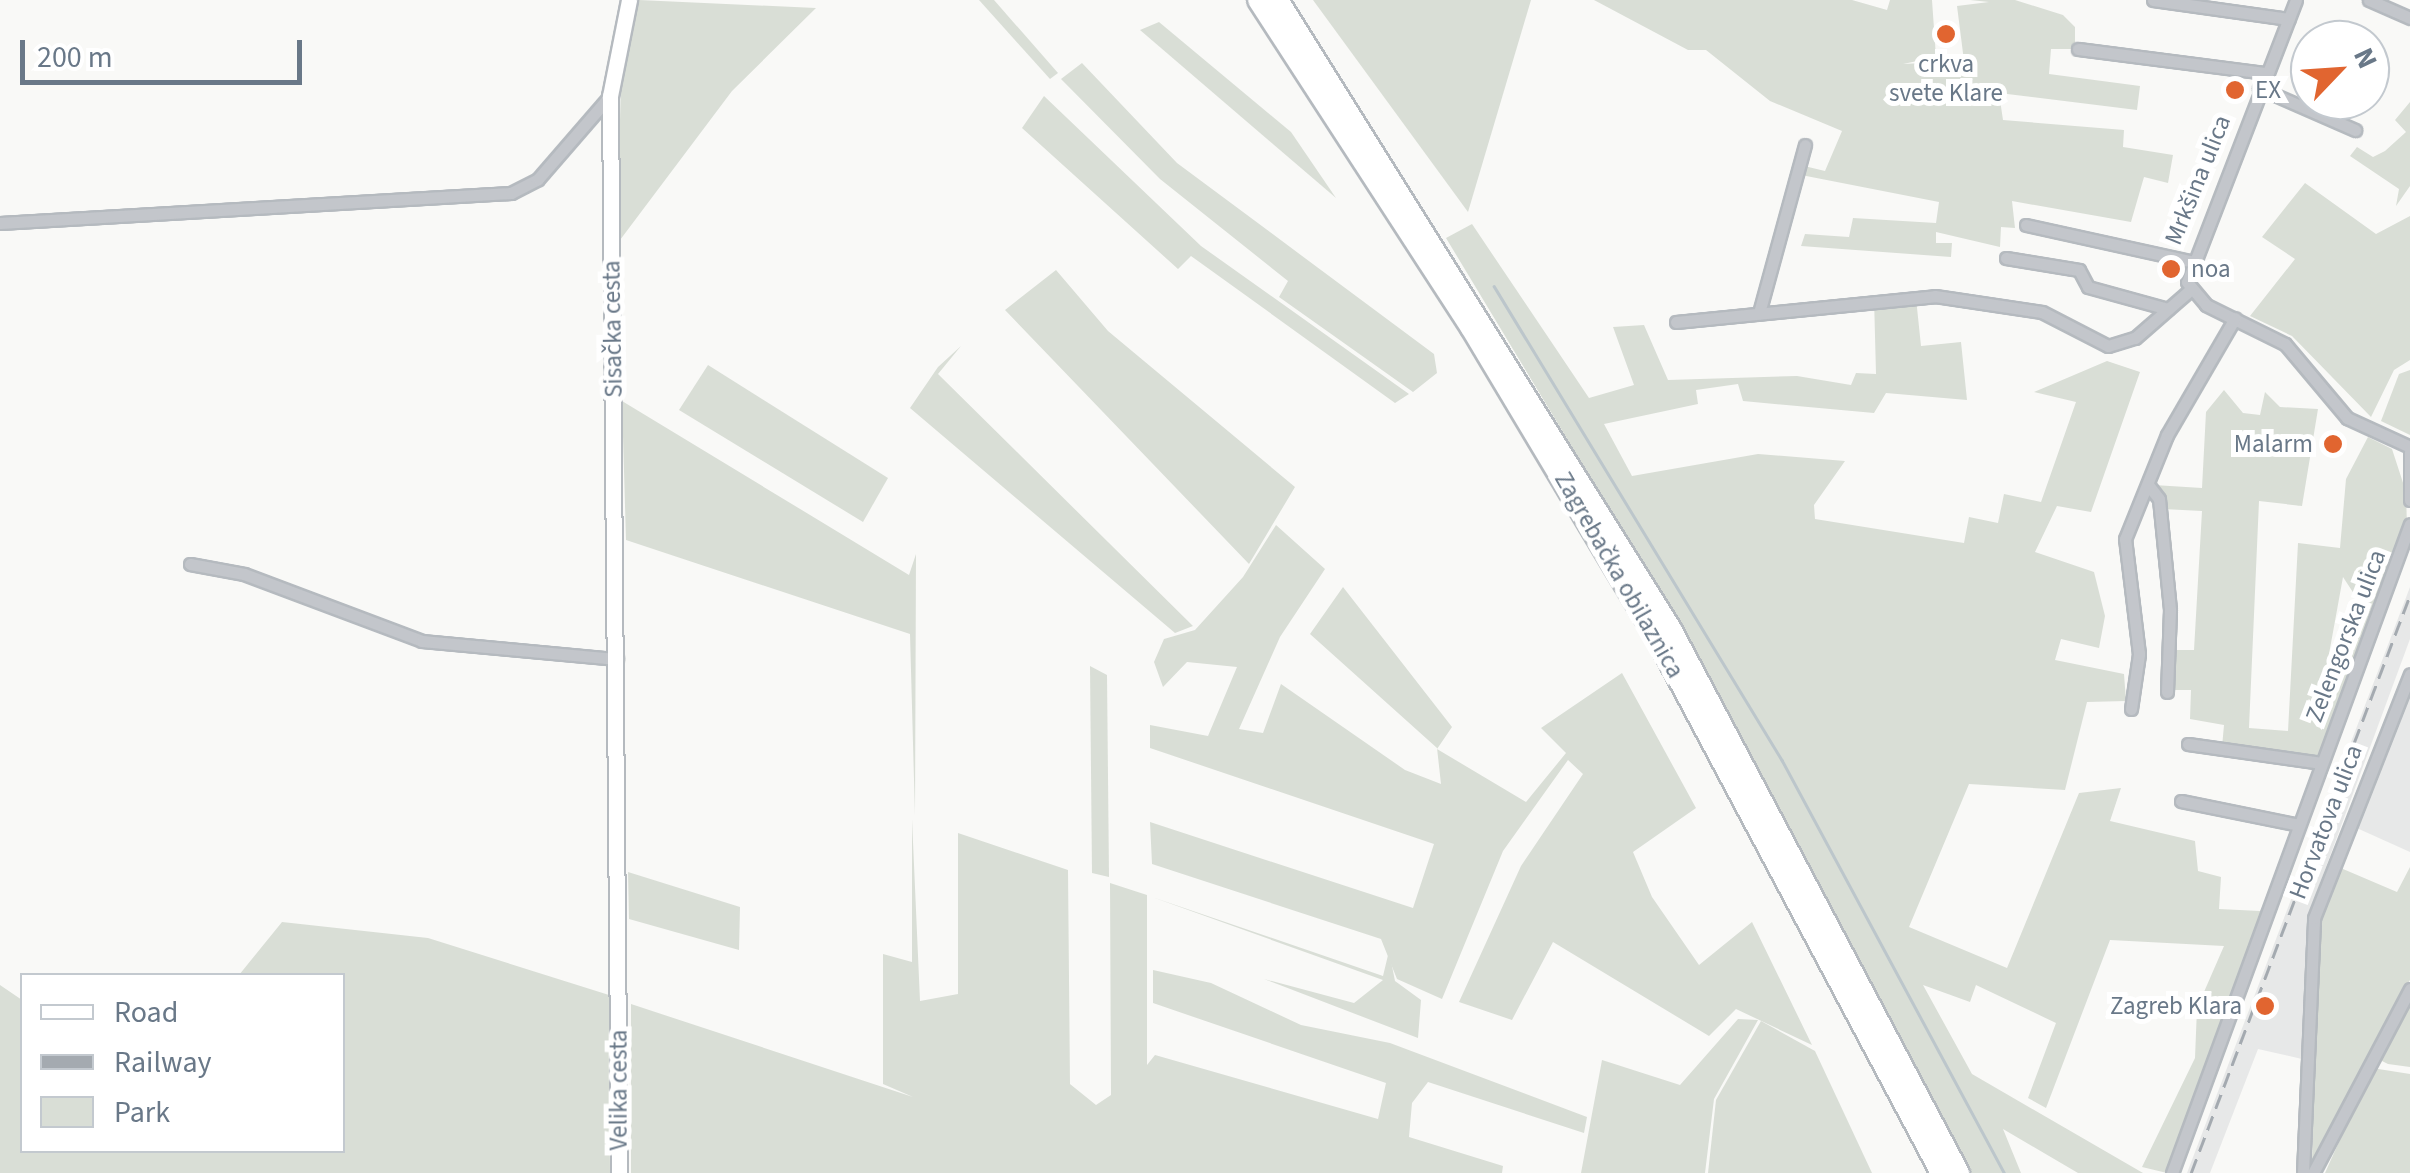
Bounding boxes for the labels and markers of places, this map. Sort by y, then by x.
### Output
marker: crkva svete Klare [1935,23,1957,45]
place label: crkva svete Klare [1889,50,2003,109]
place label: EX [2255,75,2281,105]
marker: EX [2224,79,2246,101]
place label: noa [2191,254,2230,284]
marker: noa [2160,258,2182,280]
place label: Malarm [2234,429,2313,459]
marker: Malarm [2322,433,2344,455]
place label: Zagreb Klara [2110,991,2242,1021]
marker: Zagreb Klara [2252,993,2278,1019]

